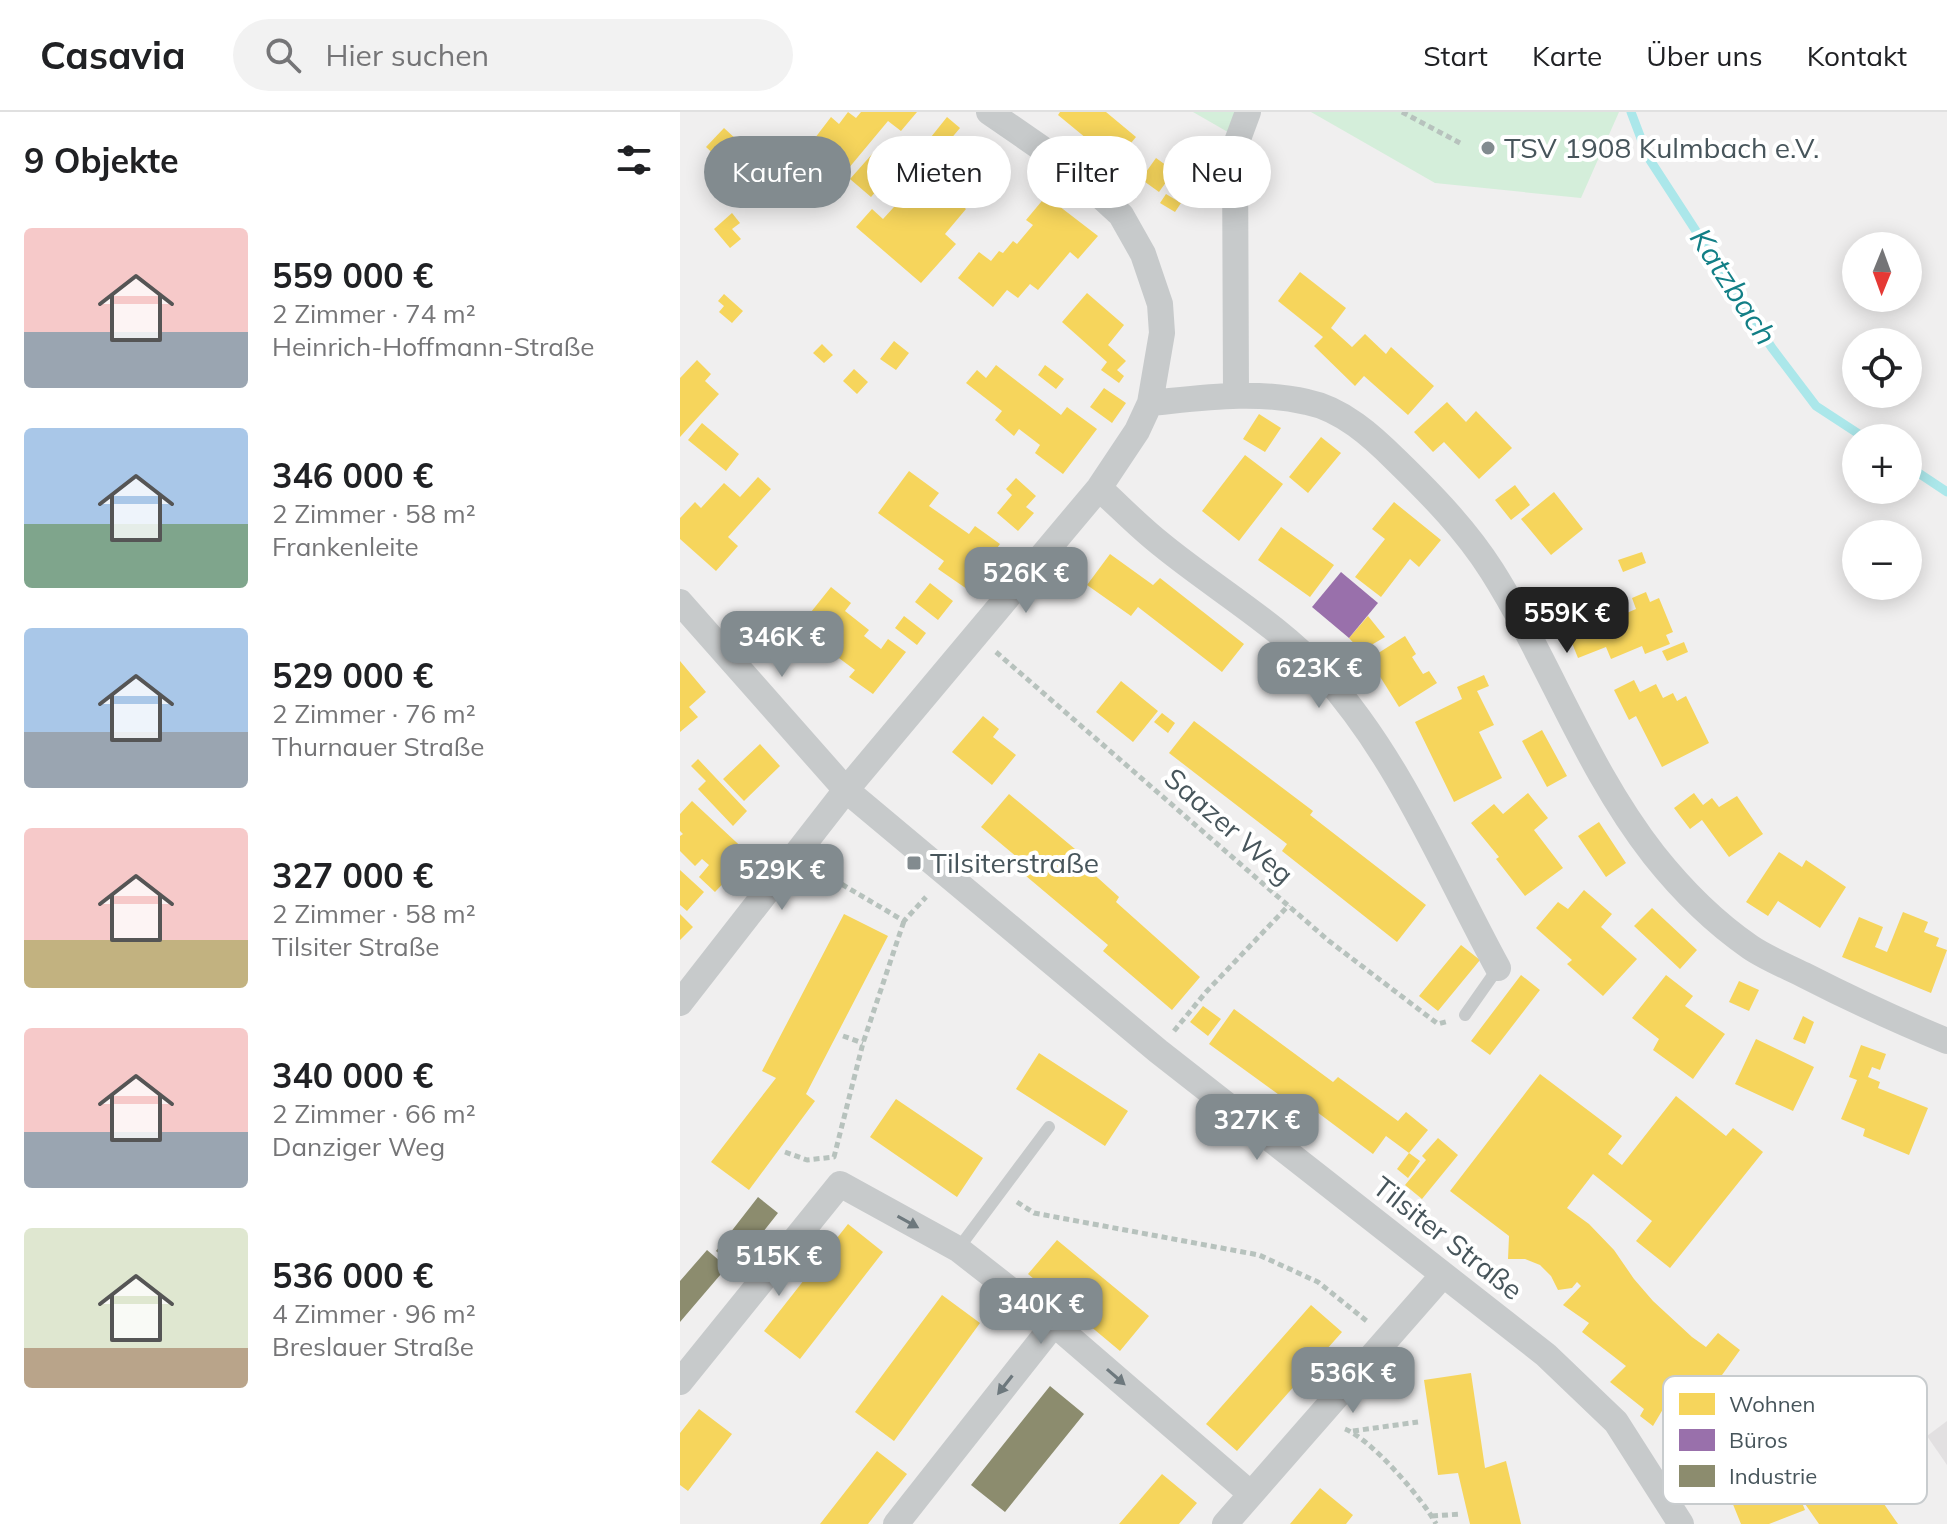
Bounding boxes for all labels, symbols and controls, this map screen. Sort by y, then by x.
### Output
search box [233,19,793,91]
text: Casavia [40,31,185,79]
icon: search [261,33,305,77]
text: Hier suchen [325,36,489,74]
text: Start [1423,38,1488,73]
text: Karte [1532,38,1602,73]
text: Über uns [1646,38,1763,73]
text: Kontakt [1807,38,1907,73]
place label: TSV 1908 Kulmbach e.V. [1504,130,1819,165]
chip: Kaufen [704,136,851,208]
chip: Mieten [867,136,1011,208]
chip: Filter [1027,136,1147,208]
chip: Neu [1163,136,1271,208]
icon: filters [612,138,656,182]
text: 9 Objekte [24,139,179,182]
marker: TSV 1908 Kulmbach e.V. [1479,139,1497,157]
water label: Katzbach [1682,221,1786,352]
north arrow [1842,232,1922,312]
map controls [1842,232,1922,600]
text: 559 000 € [272,254,433,297]
icon: home [88,260,184,356]
text: 2 Zimmer · 74 m² [272,297,476,330]
button: locate [1842,328,1922,408]
text: Heinrich-Hoffmann-Straße [272,330,594,363]
button: + [1842,424,1922,504]
text: 346 000 € [272,454,433,497]
icon: home [88,460,184,556]
text: 2 Zimmer · 58 m² [272,497,476,530]
button: − [1842,520,1922,600]
text: Frankenleite [272,530,419,563]
pin: 526K € [961,547,1091,615]
text: 526K € [983,556,1069,589]
pin: 559K € [1502,587,1632,655]
text: 559K € [1524,596,1610,629]
pin: 346K € [717,611,847,679]
text: 346K € [739,620,825,653]
pin: 623K € [1254,642,1384,710]
text: 623K € [1276,651,1362,684]
text: 529 000 € [272,654,433,697]
icon: home [88,660,184,756]
text: 2 Zimmer · 76 m² [272,697,476,730]
text: Thurnauer Straße [272,730,484,763]
street label: Saazer Weg [1158,760,1301,891]
pin: 529K € [717,844,847,912]
place label: Tilsiterstraße [930,845,1099,880]
text: 529K € [739,853,825,886]
text: 327 000 € [272,854,433,897]
marker: Tilsiterstraße [905,854,923,872]
icon: home [88,860,184,956]
text: 2 Zimmer · 58 m² [272,897,476,930]
text: Tilsiter Straße [272,930,439,963]
text: 340 000 € [272,1054,433,1097]
icon: home [88,1060,184,1156]
pin: 327K € [1192,1094,1322,1162]
text: 2 Zimmer · 66 m² [272,1097,476,1130]
text: 327K € [1214,1103,1300,1136]
text: Danziger Weg [272,1130,445,1163]
street label: Tilsiter Straße [1367,1168,1530,1307]
one-way arrow [897,1215,920,1229]
pin: 515K € [714,1230,844,1298]
text: 515K € [736,1239,822,1272]
text: 536 000 € [272,1254,433,1297]
icon: home [88,1260,184,1356]
pin: 340K € [976,1278,1106,1346]
text: 340K € [998,1287,1084,1320]
text: 4 Zimmer · 96 m² [272,1297,476,1330]
text: Breslauer Straße [272,1330,474,1363]
pin: 536K € [1288,1347,1418,1415]
text: 536K € [1310,1356,1396,1389]
one-way arrow [1105,1368,1125,1385]
one-way arrow [998,1375,1014,1395]
legend [1663,1376,1927,1504]
text: Wohnen [1729,1390,1815,1418]
text: Büros [1729,1426,1788,1454]
text: Industrie [1729,1462,1817,1490]

